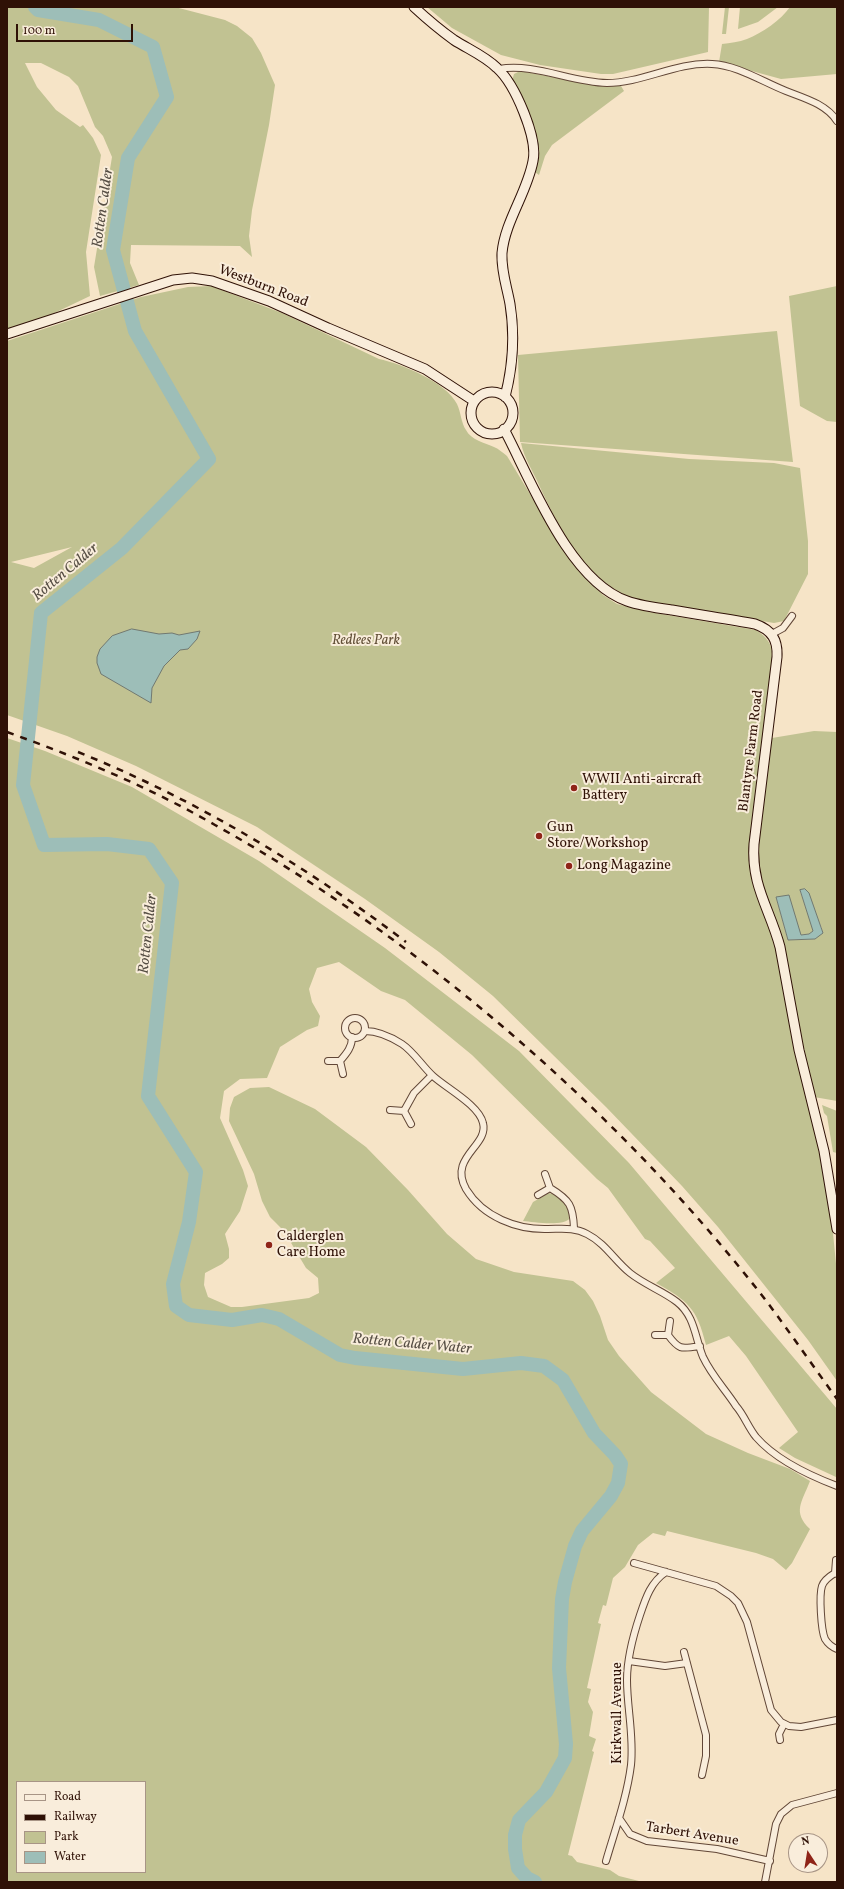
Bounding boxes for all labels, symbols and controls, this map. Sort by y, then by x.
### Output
scale bar [18,16,135,42]
text: 100 m [23,23,55,39]
water label: Rotten Calder [89,167,119,249]
street label: Westburn Road [216,262,310,312]
water label: Rotten Calder [29,540,103,606]
park label: Redlees Park [332,633,400,649]
street label: Blantyre Farm Road [736,689,768,813]
place label: WWII Anti-aircraft Battery [582,772,702,804]
marker: WWII Anti-aircraft Battery [569,783,579,793]
place label: Gun Store/Workshop [547,820,648,852]
marker: Gun Store/Workshop [534,831,544,841]
place label: Long Magazine [577,858,671,874]
marker: Long Magazine [564,861,574,871]
water label: Rotten Calder [136,893,162,975]
place label: Calderglen Care Home [277,1229,345,1262]
marker: Calderglen Care Home [264,1240,274,1250]
water label: Rotten Calder Water [352,1331,472,1359]
street label: Kirkwall Avenue [610,1662,626,1764]
legend [16,1781,146,1873]
text: Road [54,1789,81,1805]
text: Railway [54,1809,97,1825]
street label: Tarbert Avenue [644,1819,740,1851]
text: Park [54,1829,79,1845]
north arrow [788,1833,828,1873]
text: N [800,1834,811,1850]
text: Water [54,1849,86,1865]

